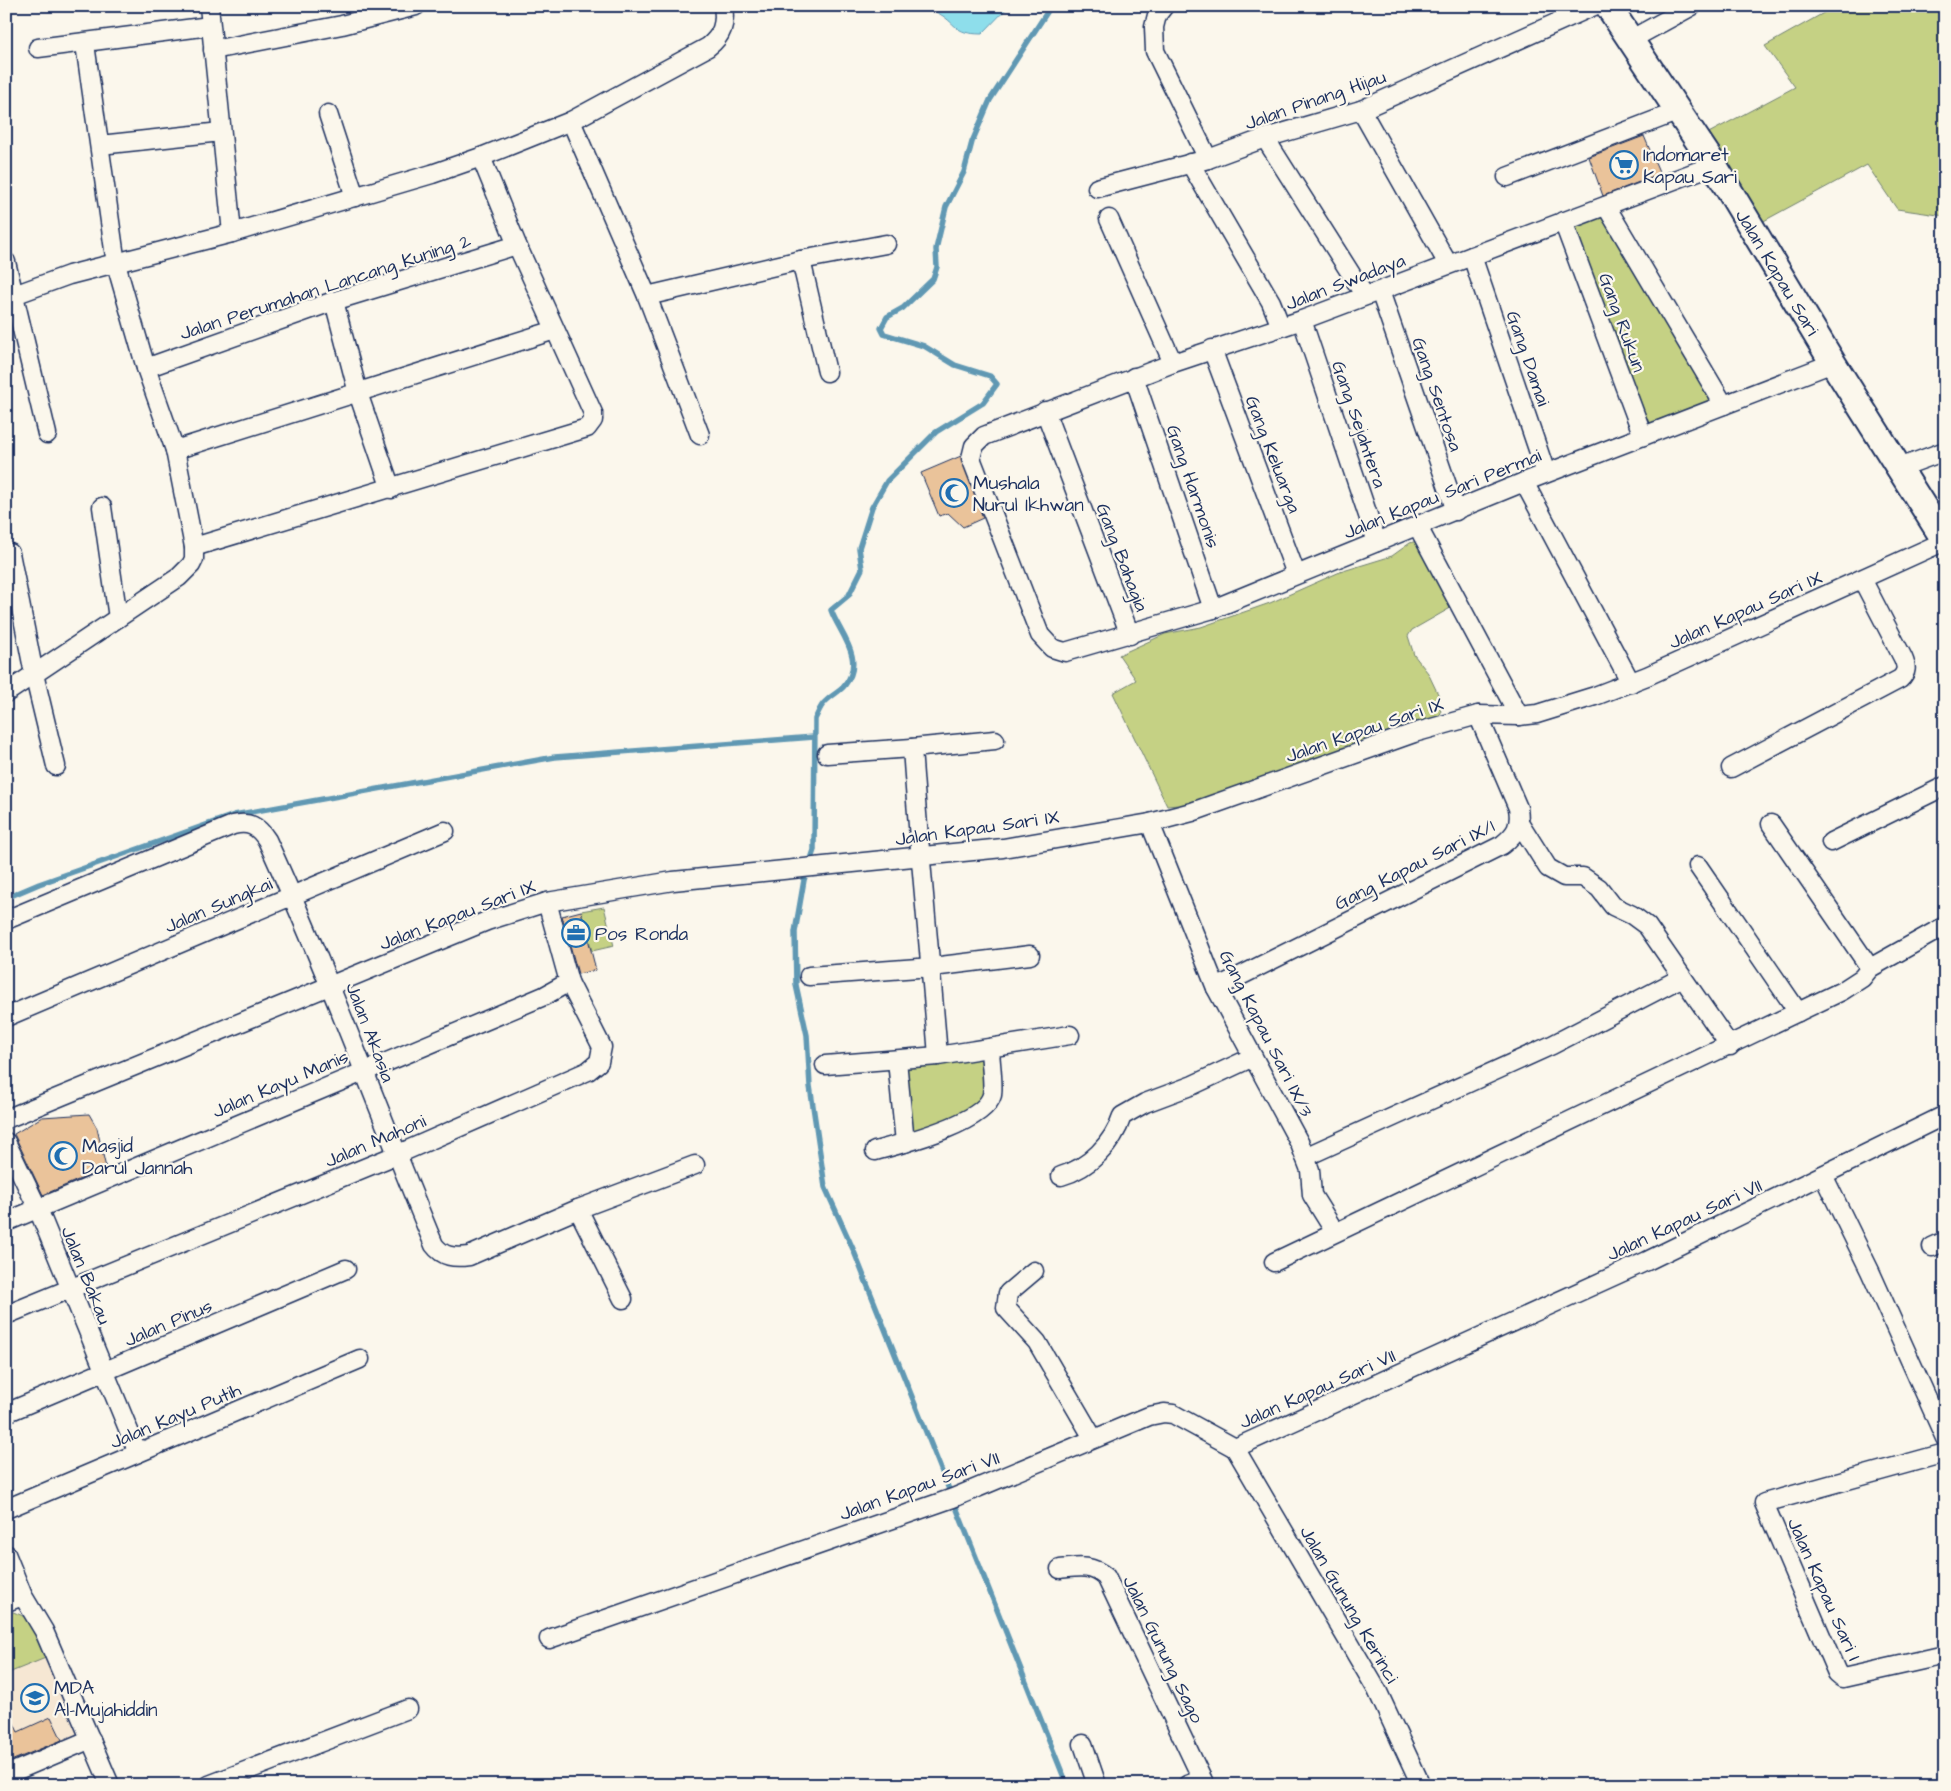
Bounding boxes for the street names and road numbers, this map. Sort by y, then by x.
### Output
street label: Jalan Pinang Hijau [1241,64,1390,138]
street label: Jalan Kapau Sari [1728,204,1825,341]
street label: Jalan Perumahan Lancang Kuning 2 [176,227,475,348]
street label: Jalan Swadaya [1282,247,1410,319]
street label: Gang Rukun [1590,269,1652,376]
street label: Gang Damai [1498,307,1557,410]
street label: Gang Sentosa [1403,334,1469,456]
street label: Gang Sejahtera [1323,357,1393,492]
street label: Gang Keluarga [1237,392,1307,518]
street label: Gang Harmonis [1158,421,1226,552]
street label: Jalan Kapau Sari Permai [1340,442,1546,546]
street label: Gang Bahagia [1088,499,1155,616]
street label: Jalan Kapau Sari IX [1665,564,1827,656]
street label: Jalan Kapau Sari IX [1282,691,1447,770]
street label: Jalan Kapau Sari IX [893,804,1061,853]
street label: Gang Kapau Sari IX/1 [1330,813,1500,918]
street label: Jalan Sungkai [160,870,277,941]
street label: Jalan Kapau Sari IX [376,873,540,958]
street label: Gang Kapau Sari IX/3 [1211,946,1320,1122]
street label: Jalan Akasia [338,979,401,1087]
street label: Jalan Kayu Manis [208,1044,353,1126]
street label: Jalan Mahoni [321,1108,430,1175]
street label: Jalan Kapau Sari VII [1602,1172,1767,1268]
street label: Jalan Bakau [54,1222,118,1329]
street label: Jalan Pinus [120,1293,217,1354]
street label: Jalan Kapau Sari VII [1235,1343,1400,1436]
street label: Jalan Kayu Putih [106,1376,246,1457]
street label: Jalan Kapau Sari VII [836,1445,1003,1528]
street label: Jalan Kapau Sari I [1780,1514,1867,1665]
street label: Jalan Gunung Kerinci [1292,1521,1405,1689]
street label: Jalan Gunung Sago [1114,1572,1210,1729]

